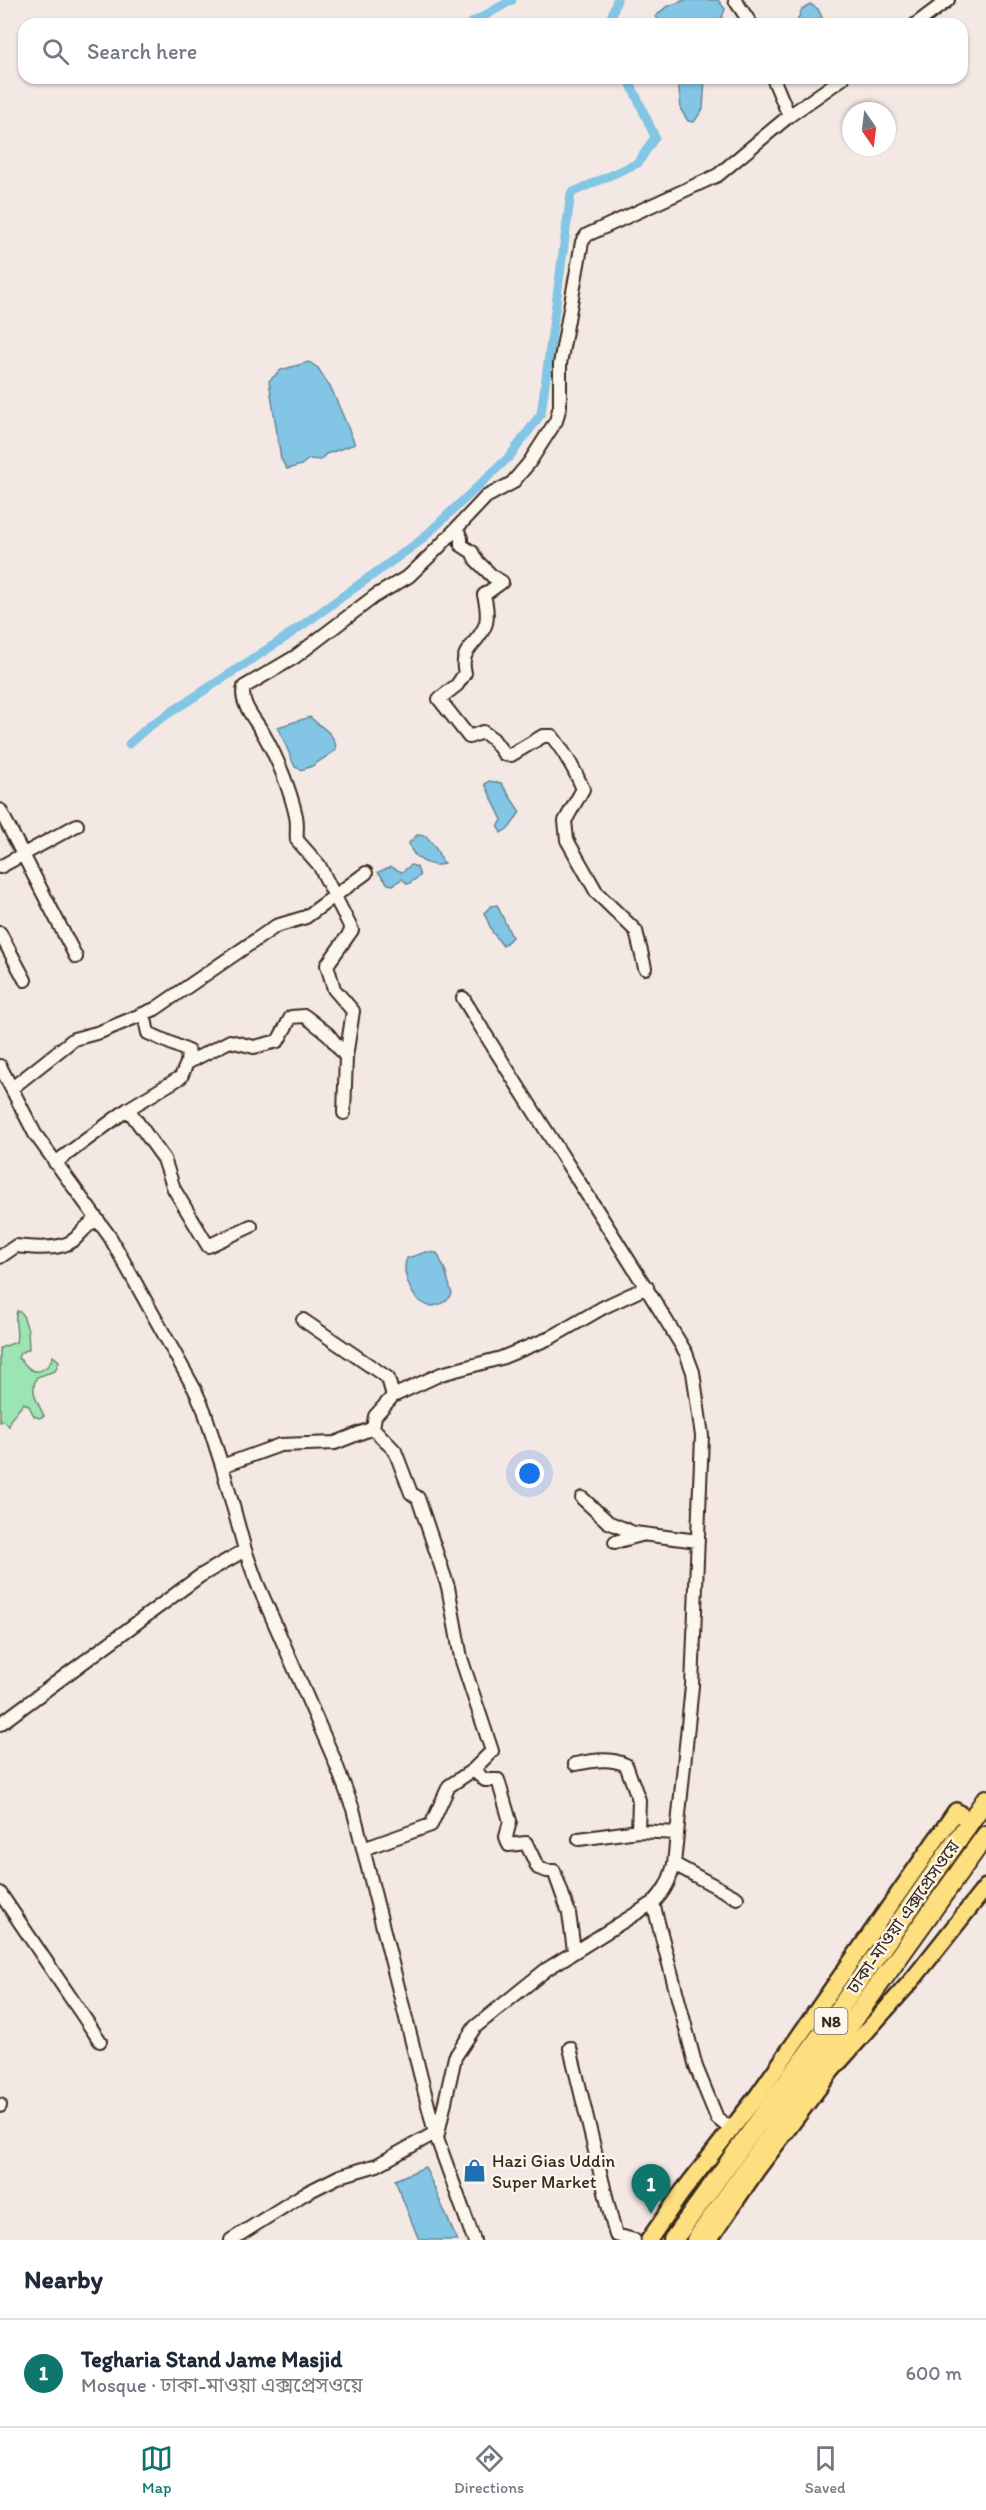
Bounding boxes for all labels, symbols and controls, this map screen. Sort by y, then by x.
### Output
search box [18,18,968,84]
icon: search [39,35,72,68]
text: Search here [87,38,197,65]
north arrow [842,102,896,156]
your location [515,1459,544,1488]
street label: ঢাকা-মাওয়া এক্সপ্রেসওয়ে [841,1836,965,1999]
road number: N8 [814,2008,848,2034]
place label: Hazi Gias Uddin Super Market [492,2150,616,2193]
shop icon: Hazi Gias Uddin Super Market [461,2158,487,2184]
pin: 1 [632,2164,670,2214]
text: Nearby [24,2263,103,2295]
text: Tegharia Stand Jame Masjid [81,2346,342,2373]
text: 1 [39,2361,48,2385]
text: 600 m [905,2361,962,2385]
text: Mosque · ঢাকা-মাওয়া এক্সপ্রেসওয়ে [81,2373,363,2397]
tab: Map [140,2442,173,2497]
tab: Directions [454,2442,524,2497]
tab: Saved [805,2442,846,2497]

